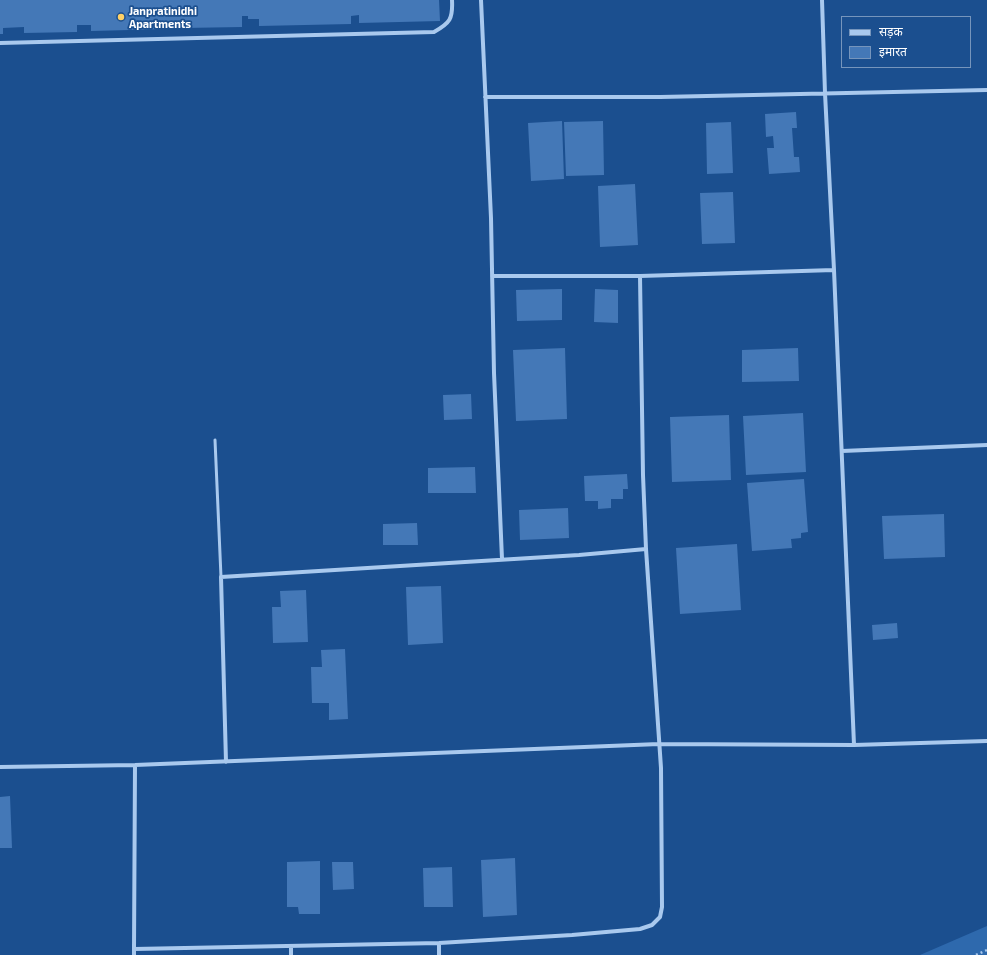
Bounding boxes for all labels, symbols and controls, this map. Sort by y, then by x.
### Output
place label: Janpratinidhi Apartments [129,4,197,30]
marker: Janpratinidhi Apartments [116,12,126,22]
legend [841,16,971,68]
text: सड़क [879,24,903,38]
text: इमारत [879,44,907,58]

